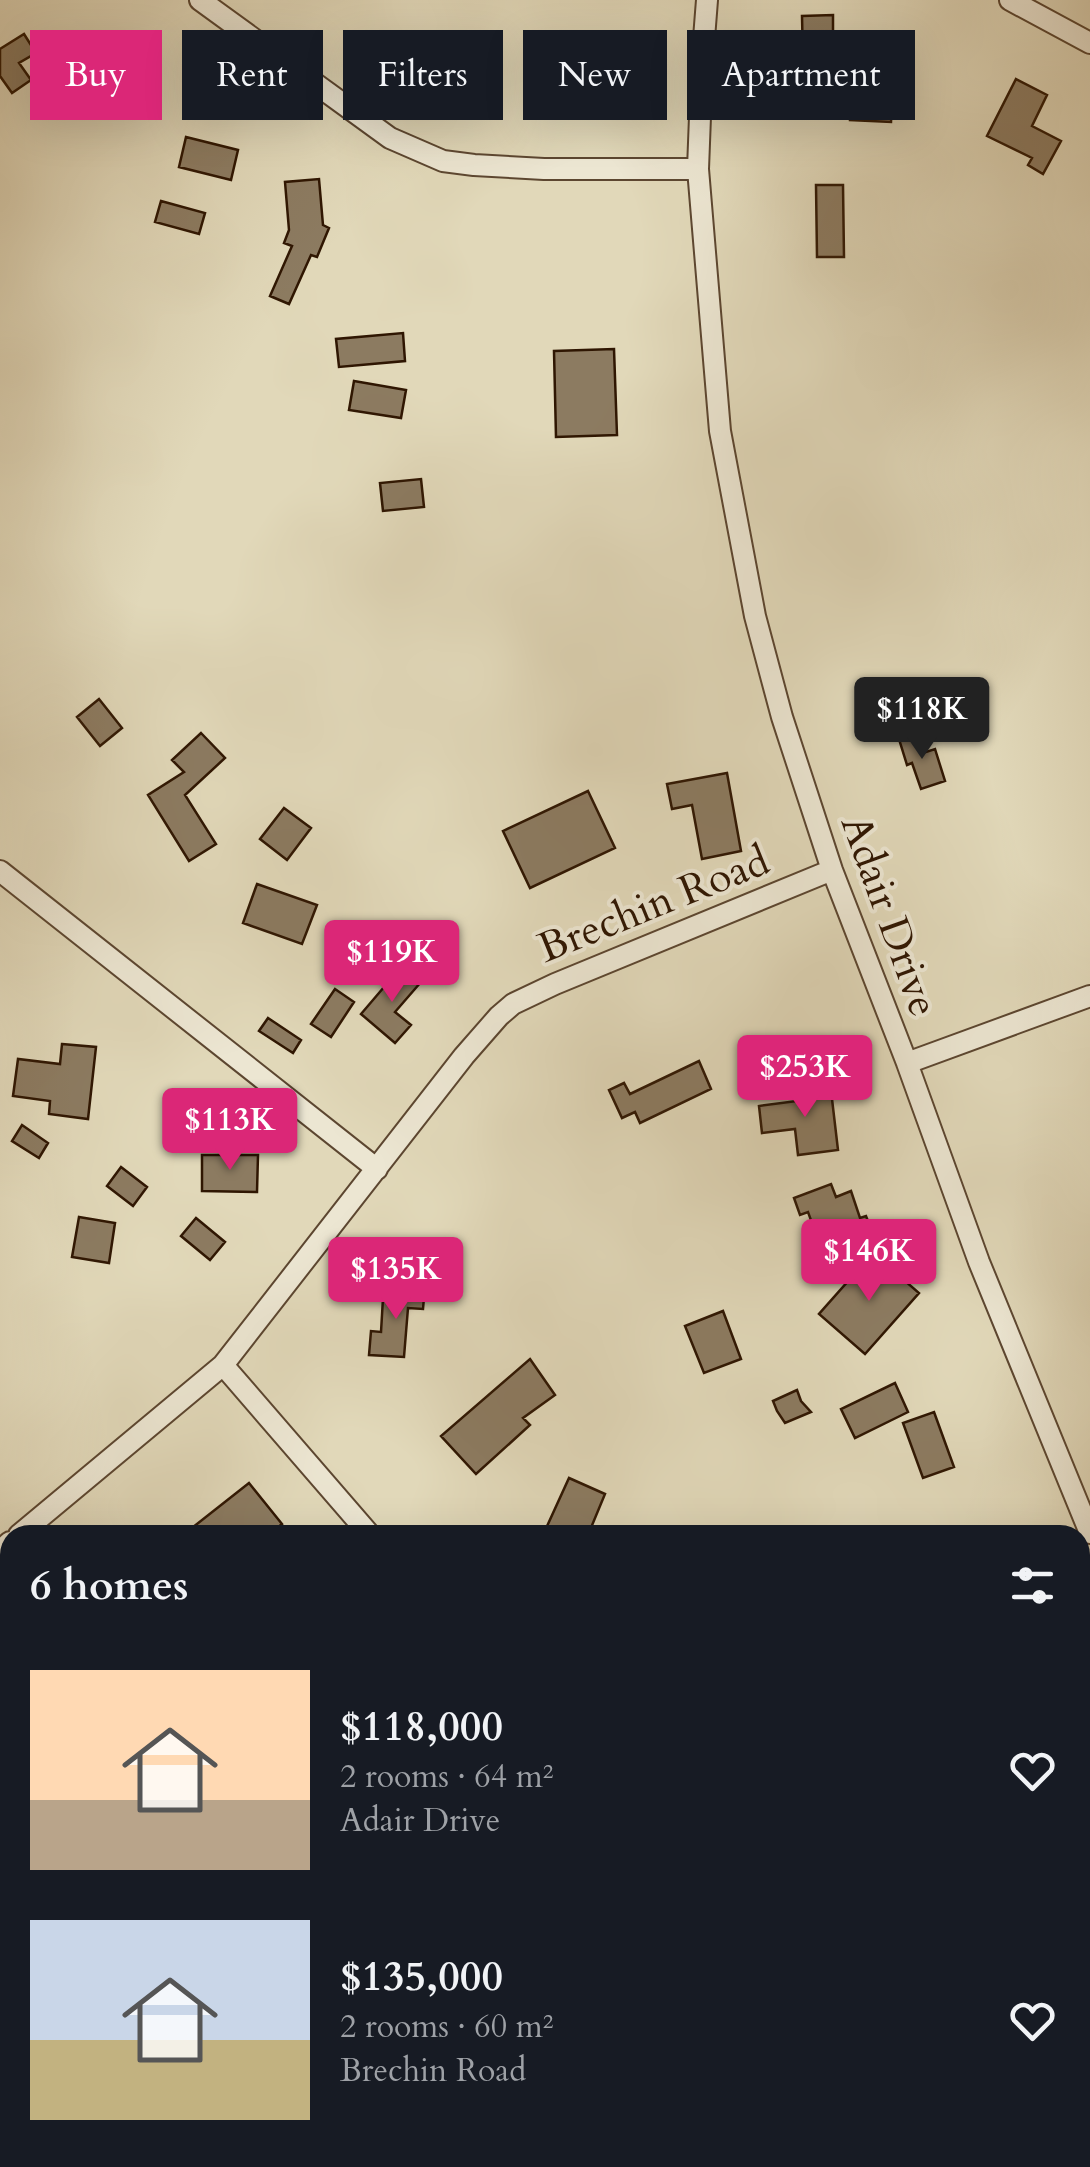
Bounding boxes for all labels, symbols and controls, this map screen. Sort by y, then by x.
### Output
chip: Buy [30,30,162,120]
chip: Rent [182,30,323,120]
chip: Filters [343,30,503,120]
chip: New [523,30,667,120]
chip: Apartment [687,30,915,120]
pin: $118K [852,677,992,762]
text: $118K [876,687,968,731]
street label: Adair Drive [827,807,952,1024]
street label: Brechin Road [530,832,778,977]
pin: $119K [322,920,462,1005]
text: $119K [346,930,438,974]
pin: $253K [735,1035,875,1120]
text: $253K [759,1045,851,1089]
pin: $113K [160,1088,300,1173]
text: $113K [184,1098,276,1142]
pin: $146K [799,1219,939,1304]
text: $146K [823,1229,915,1273]
pin: $135K [326,1237,466,1322]
text: $135K [350,1247,442,1291]
text: 6 homes [30,1557,188,1614]
icon: filters [1005,1558,1060,1613]
text: $118,000 [340,1698,503,1755]
icon: home [110,1710,230,1830]
icon: heart [1005,1743,1060,1798]
text: 2 rooms · 64 m² [340,1755,553,1799]
text: Adair Drive [340,1799,500,1843]
text: $135,000 [340,1948,503,2005]
icon: home [110,1960,230,2080]
icon: heart [1005,1993,1060,2048]
text: 2 rooms · 60 m² [340,2005,553,2049]
text: Brechin Road [340,2049,526,2093]

